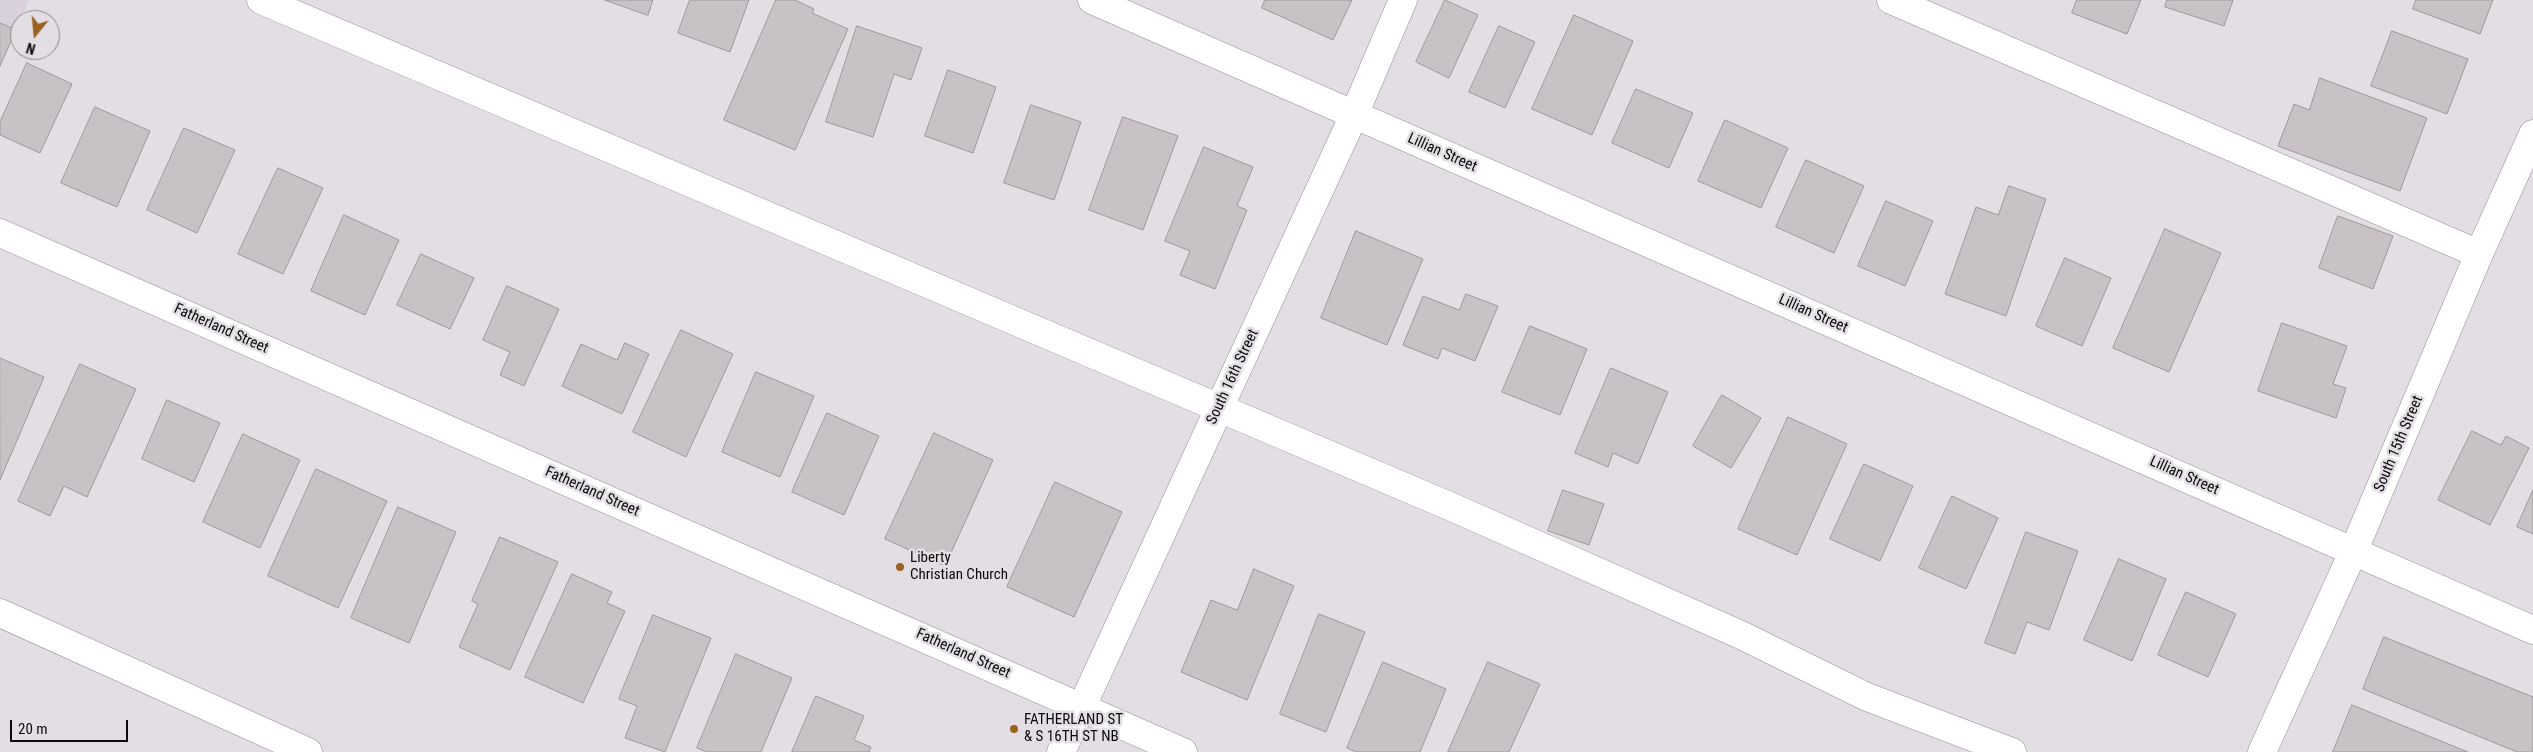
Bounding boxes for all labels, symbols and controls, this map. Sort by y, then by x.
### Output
north arrow [10,10,60,60]
text: N [24,39,37,57]
street label: Lillian Street [1405,130,1479,176]
street label: Lillian Street [1776,291,1850,337]
street label: Fatherland Street [171,300,271,358]
street label: South 16th Street [1203,327,1263,427]
street label: South 15th Street [2371,393,2427,495]
street label: Lillian Street [2147,453,2221,499]
street label: Fatherland Street [542,463,642,521]
place label: Liberty Christian Church [910,549,1008,584]
marker: Liberty Christian Church [894,561,906,573]
street label: Fatherland Street [913,625,1013,683]
scale bar [12,710,130,742]
place label: FATHERLAND ST & S 16TH ST NB [1024,711,1123,746]
text: 20 m [18,720,48,738]
marker: FATHERLAND ST & S 16TH ST NB [1008,723,1020,735]

